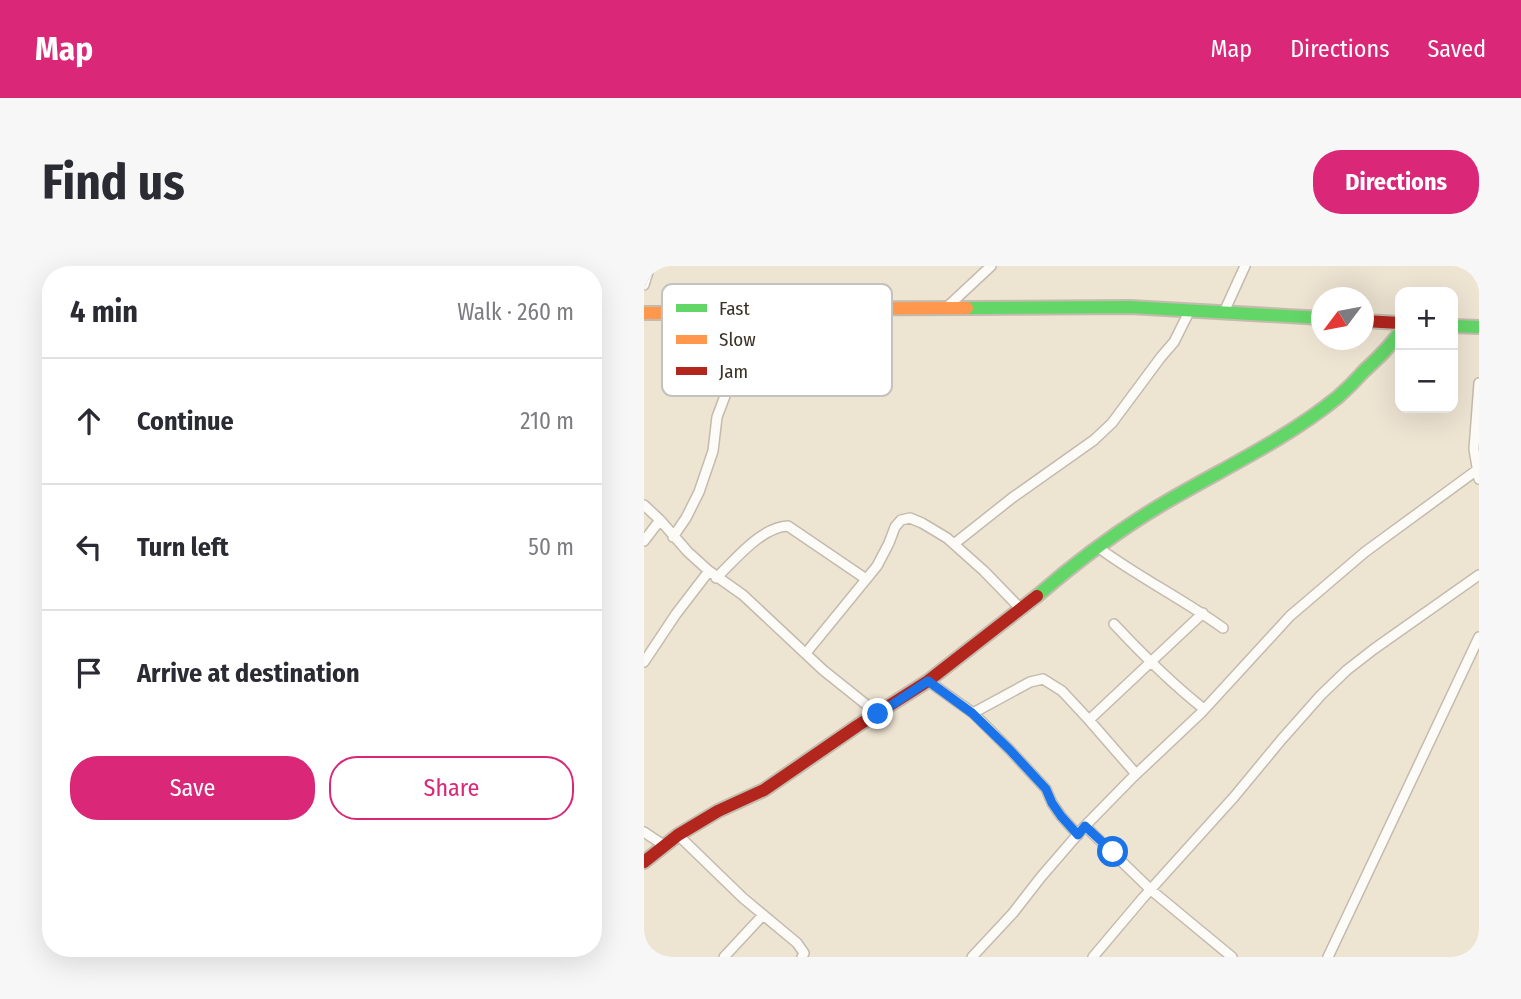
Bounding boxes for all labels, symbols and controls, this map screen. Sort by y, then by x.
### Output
text: Map [35,29,93,69]
text: Map [1211,35,1252,63]
text: Directions [1290,35,1389,63]
text: Saved [1427,35,1486,63]
button: Directions [1313,150,1479,214]
text: Find us [42,153,185,212]
legend [662,284,892,396]
north arrow [1311,287,1374,350]
map controls [1395,287,1458,413]
button: + [1395,287,1458,350]
text: 4 min [70,294,138,330]
text: Fast [719,297,750,320]
text: Walk · 260 m [457,298,574,326]
text: Slow [719,328,756,351]
button: − [1395,350,1458,413]
text: Jam [719,360,748,383]
icon: ahead [70,402,108,440]
text: Continue [137,406,234,437]
text: 210 m [520,407,574,435]
icon: left [70,528,108,566]
text: Turn left [137,532,229,563]
text: 50 m [528,533,574,561]
icon: arrive [70,654,108,692]
text: Arrive at destination [137,658,360,689]
route end [862,698,893,729]
button: Save [70,756,315,820]
button: Share [329,756,574,820]
route start [1097,836,1128,867]

